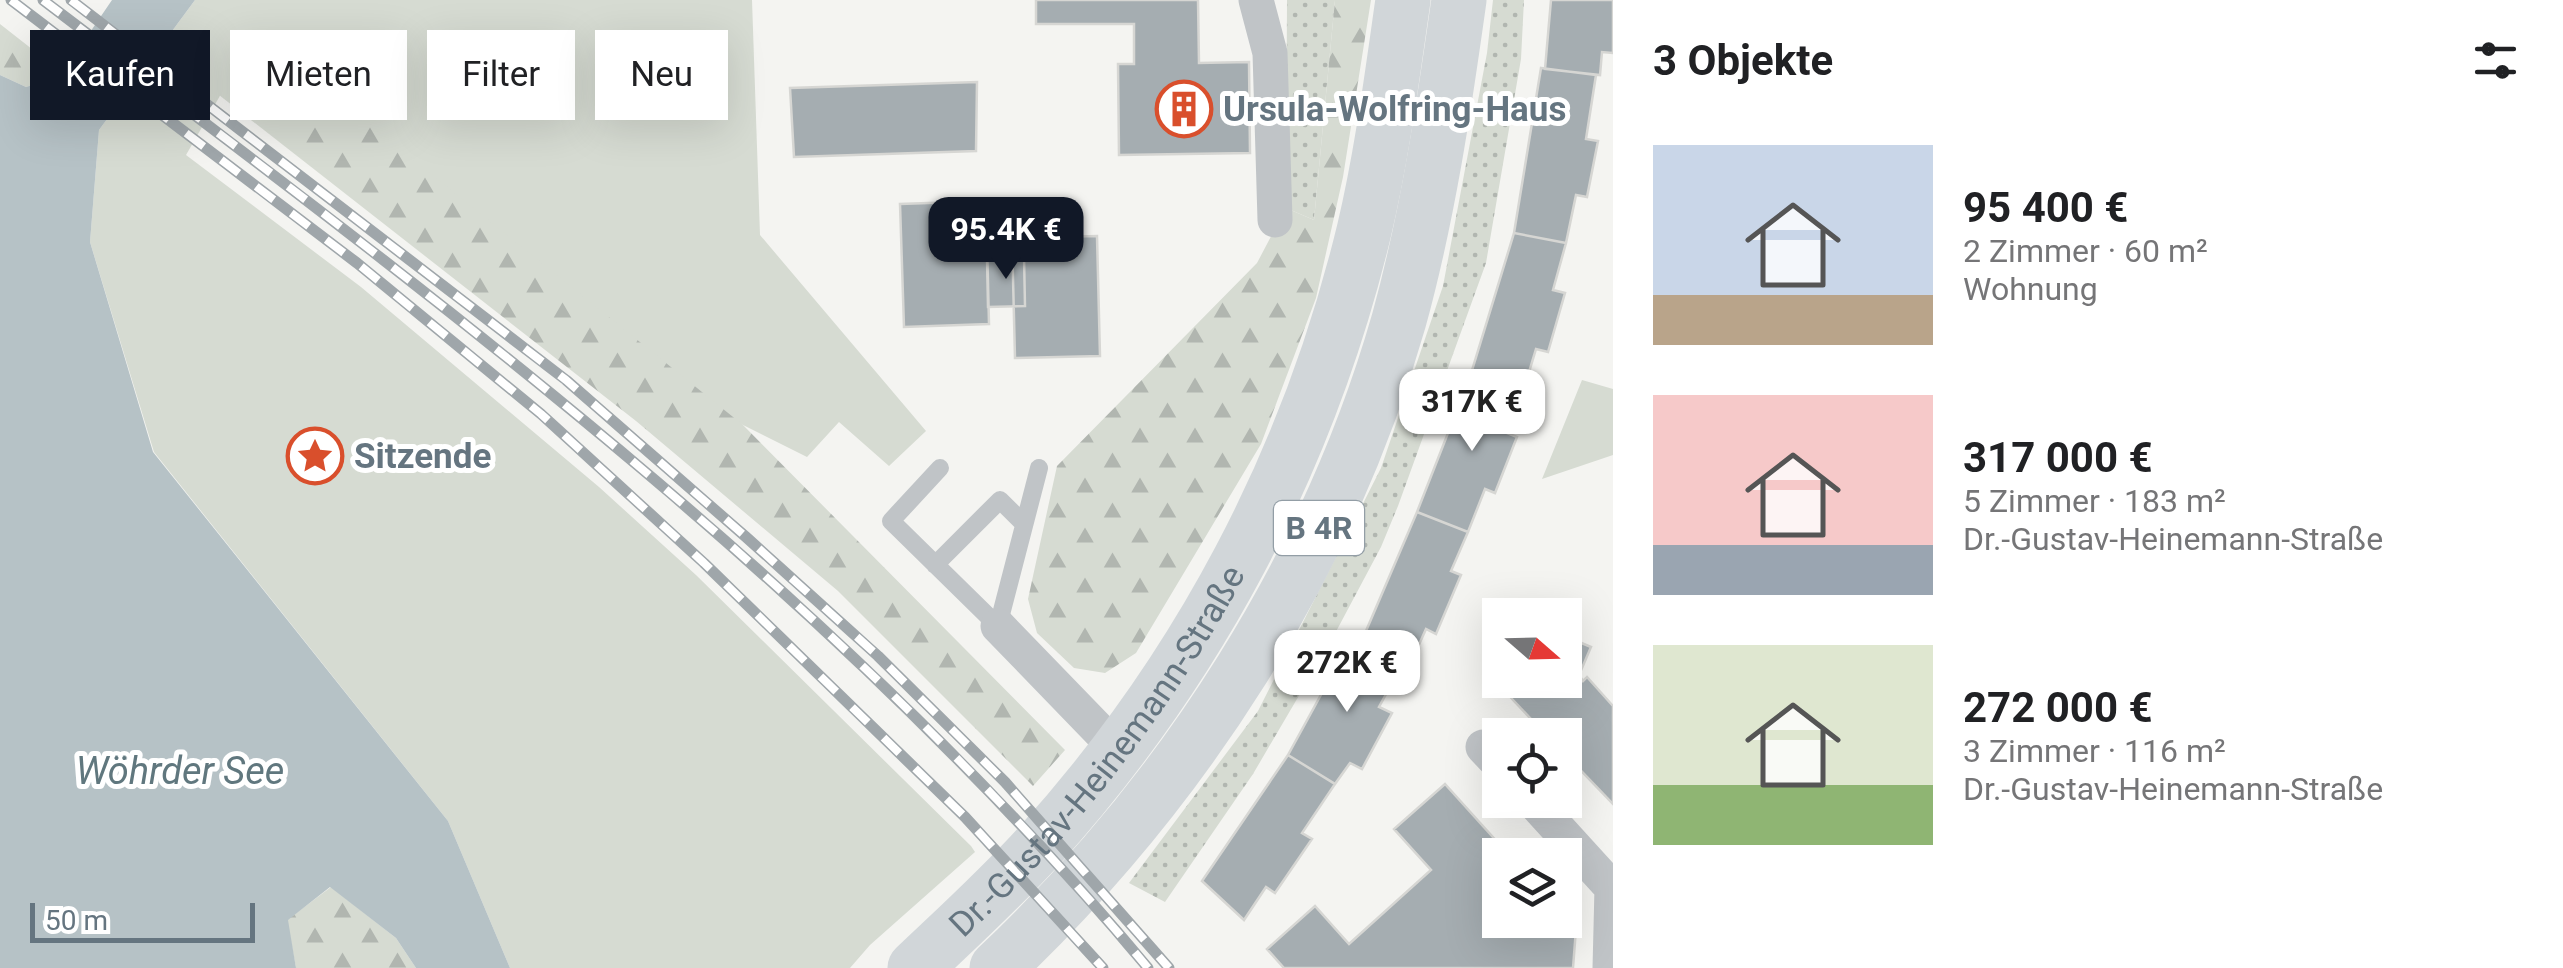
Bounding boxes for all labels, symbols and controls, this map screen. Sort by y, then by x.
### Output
chip: Kaufen [30,30,210,120]
chip: Mieten [230,30,407,120]
chip: Filter [427,30,575,120]
chip: Neu [595,30,728,120]
icon: filters [2468,33,2523,88]
text: 3 Objekte [1653,36,1833,85]
building icon: Ursula-Wolfring-Haus [1154,79,1214,139]
place label: Ursula-Wolfring-Haus [1223,89,1566,130]
text: 95 400 € [1963,183,2128,232]
icon: home [1733,185,1853,305]
pin: 95.4K € [914,197,1098,282]
text: 95.4K € [950,210,1062,248]
text: 2 Zimmer · 60 m² [1963,232,2208,270]
text: Wohnung [1963,270,2098,308]
pin: 317K € [1391,369,1553,454]
text: 317K € [1421,382,1523,420]
place icon: Sitzende [285,426,345,486]
text: 317 000 € [1963,433,2153,482]
icon: home [1733,435,1853,555]
place label: Sitzende [354,436,491,477]
text: 5 Zimmer · 183 m² [1963,482,2226,520]
road number: B 4R [1274,501,1364,555]
text: Dr.-Gustav-Heinemann-Straße [1963,520,2383,558]
street label: Dr.-Gustav-Heinemann-Straße [941,559,1254,945]
north arrow [1482,598,1582,698]
map controls [1482,598,1582,938]
pin: 272K € [1266,630,1428,715]
text: 272K € [1296,643,1398,681]
text: 272 000 € [1963,683,2153,732]
icon: home [1733,685,1853,805]
button: locate [1482,718,1582,818]
text: 3 Zimmer · 116 m² [1963,732,2226,770]
water label: Wöhrder See [76,749,284,793]
text: Dr.-Gustav-Heinemann-Straße [1963,770,2383,808]
button: layers [1482,838,1582,938]
scale bar [30,898,255,942]
text: 50 m [45,904,108,937]

